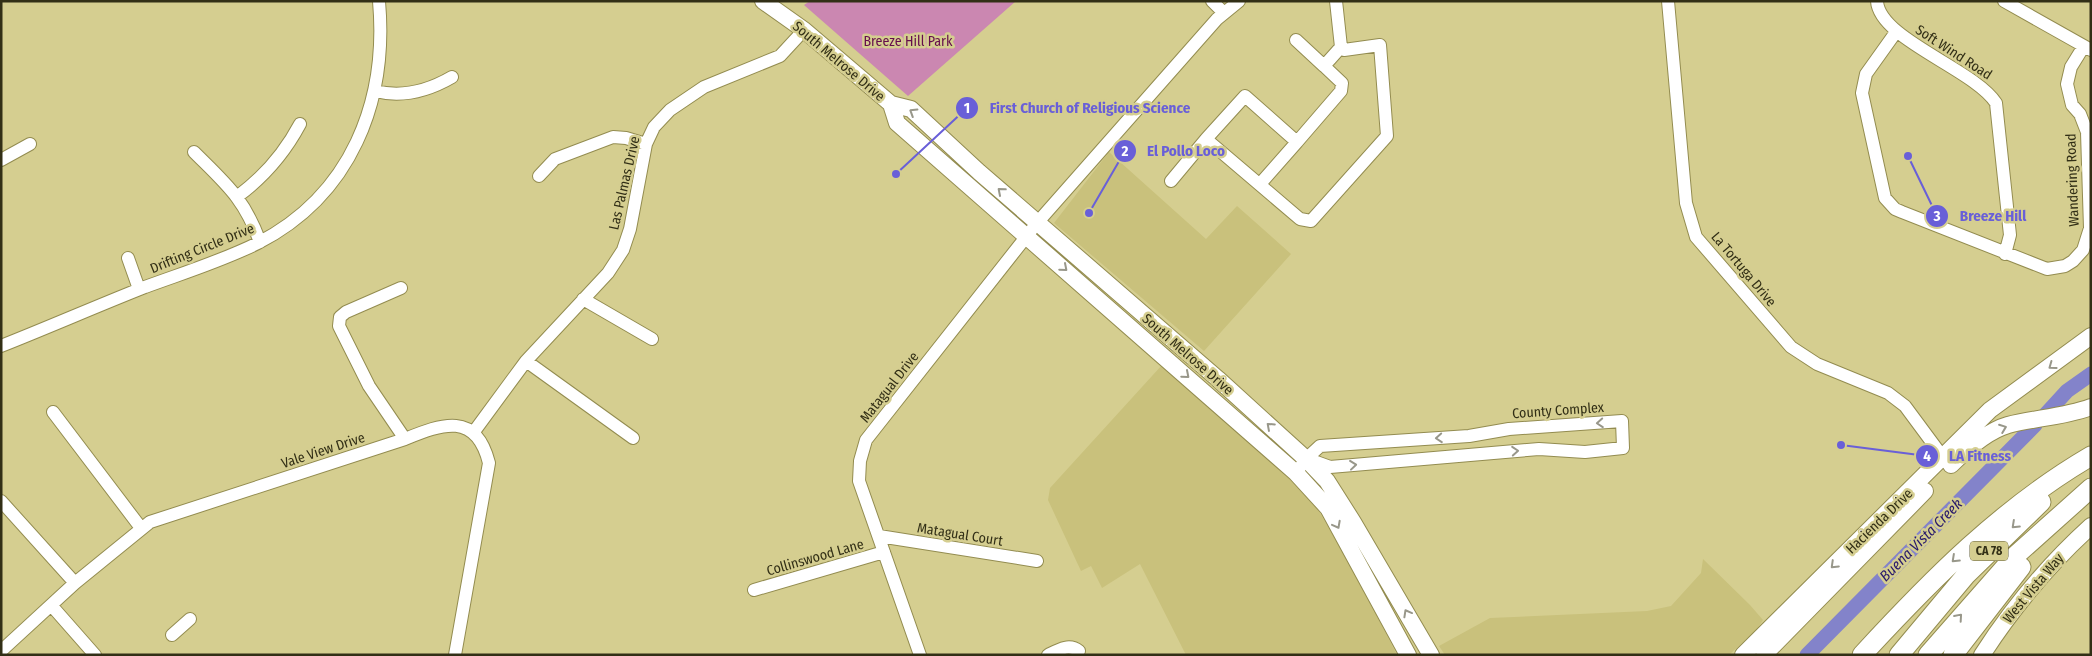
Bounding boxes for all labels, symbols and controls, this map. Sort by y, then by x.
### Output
street label: South Melrose Drive [789,18,888,105]
street label: Soft Wind Road [1912,21,1995,83]
park label: Breeze Hill Park [863,33,953,50]
callout: First Church of Religious Science [955,93,1200,123]
text: 1 [964,99,970,117]
text: First Church of Religious Science [990,99,1191,117]
one-way arrow [909,109,919,118]
street label: Wandering Road [2062,133,2083,227]
street label: Las Palmas Drive [605,135,644,232]
callout: El Pollo Loco [1112,136,1235,166]
text: 2 [1121,142,1129,160]
text: El Pollo Loco [1147,142,1225,160]
one-way arrow [997,187,1006,196]
callout: Breeze Hill [1924,201,2036,231]
text: 3 [1932,207,1941,225]
text: Breeze Hill [1960,207,2027,225]
street label: Drifting Circle Drive [148,220,257,277]
street label: La Tortuga Drive [1707,229,1780,310]
one-way arrow [1058,262,1067,271]
street label: South Melrose Drive [1139,310,1237,399]
street label: Matagual Drive [856,348,922,426]
one-way arrow [2048,360,2058,369]
one-way arrow [1180,369,1189,378]
street label: County Complex [1512,399,1605,422]
one-way arrow [1596,417,1604,428]
one-way arrow [1266,423,1275,432]
one-way arrow [1998,424,2007,434]
street label: Vale View Drive [279,429,367,472]
one-way arrow [1434,432,1442,443]
callout: LA Fitness [1914,441,2021,471]
one-way arrow [1511,445,1519,456]
text: 4 [1923,447,1931,465]
text: LA Fitness [1949,447,2012,465]
one-way arrow [1349,460,1357,471]
street label: Hacienda Drive [1842,485,1916,558]
water label: Buena Vista Creek [1876,495,1966,585]
street label: Matagual Court [916,519,1004,550]
one-way arrow [1331,519,1341,528]
one-way arrow [2011,519,2020,528]
street label: Collinswood Lane [765,535,866,579]
road number: CA 78 [1970,542,2008,560]
street label: West Vista Way [1999,550,2068,626]
one-way arrow [1951,553,1960,562]
one-way arrow [1830,559,1839,568]
one-way arrow [1403,609,1413,618]
one-way arrow [1954,614,1963,623]

